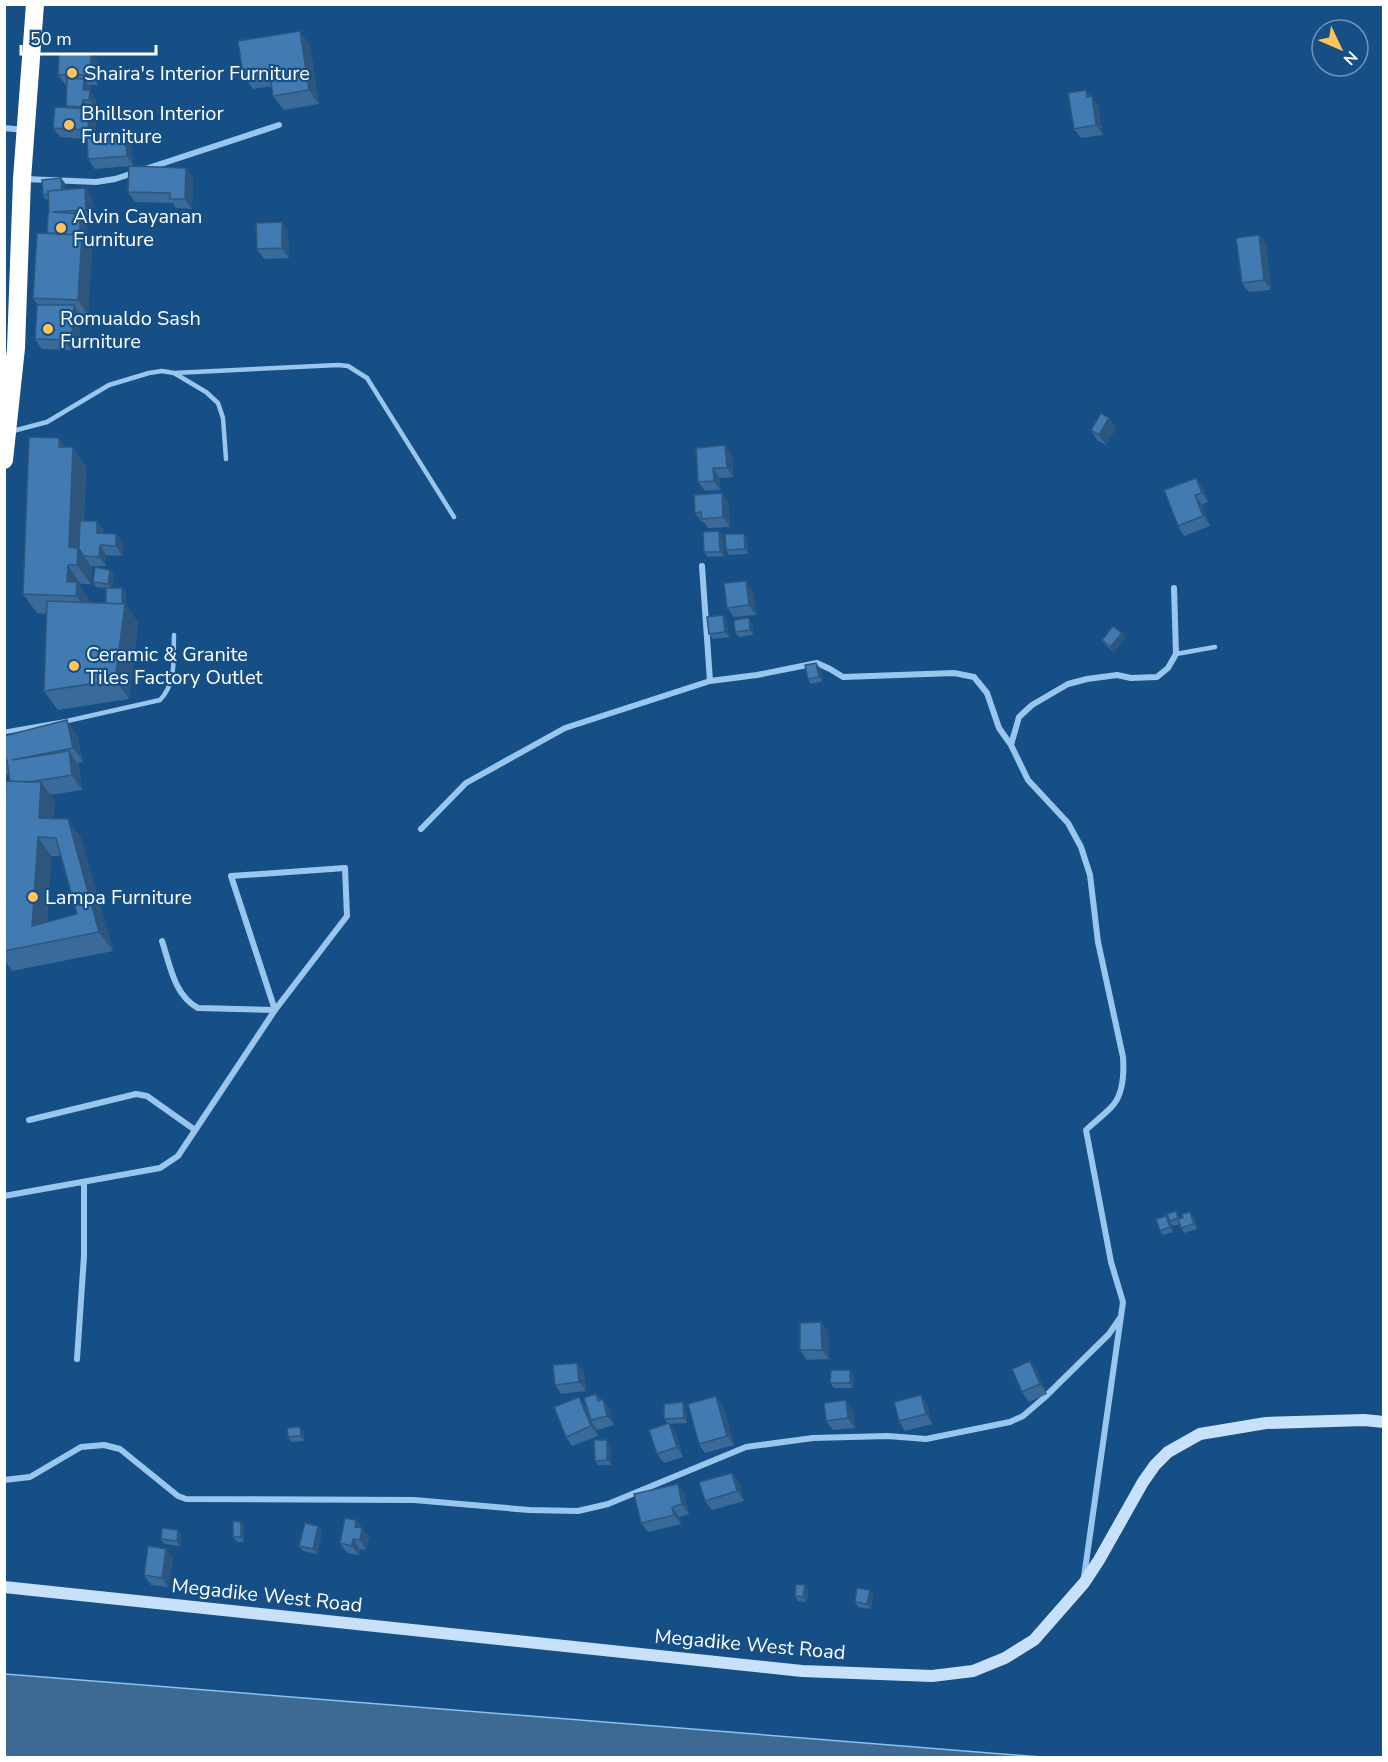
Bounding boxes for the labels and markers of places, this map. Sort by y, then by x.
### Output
place label: Shaira's Interior Furniture [84,60,310,87]
marker: Shaira's Interior Furniture [65,66,79,80]
place label: Bhillson Interior Furniture [81,100,224,150]
marker: Bhillson Interior Furniture [62,118,76,132]
place label: Alvin Cayanan Furniture [73,203,202,253]
marker: Alvin Cayanan Furniture [54,221,68,235]
place label: Romualdo Sash Furniture [60,305,201,355]
marker: Romualdo Sash Furniture [41,322,55,336]
place label: Ceramic & Granite Tiles Factory Outlet [86,641,264,691]
marker: Ceramic & Granite Tiles Factory Outlet [67,659,81,673]
place label: Lampa Furniture [45,884,192,911]
marker: Lampa Furniture [26,890,40,904]

